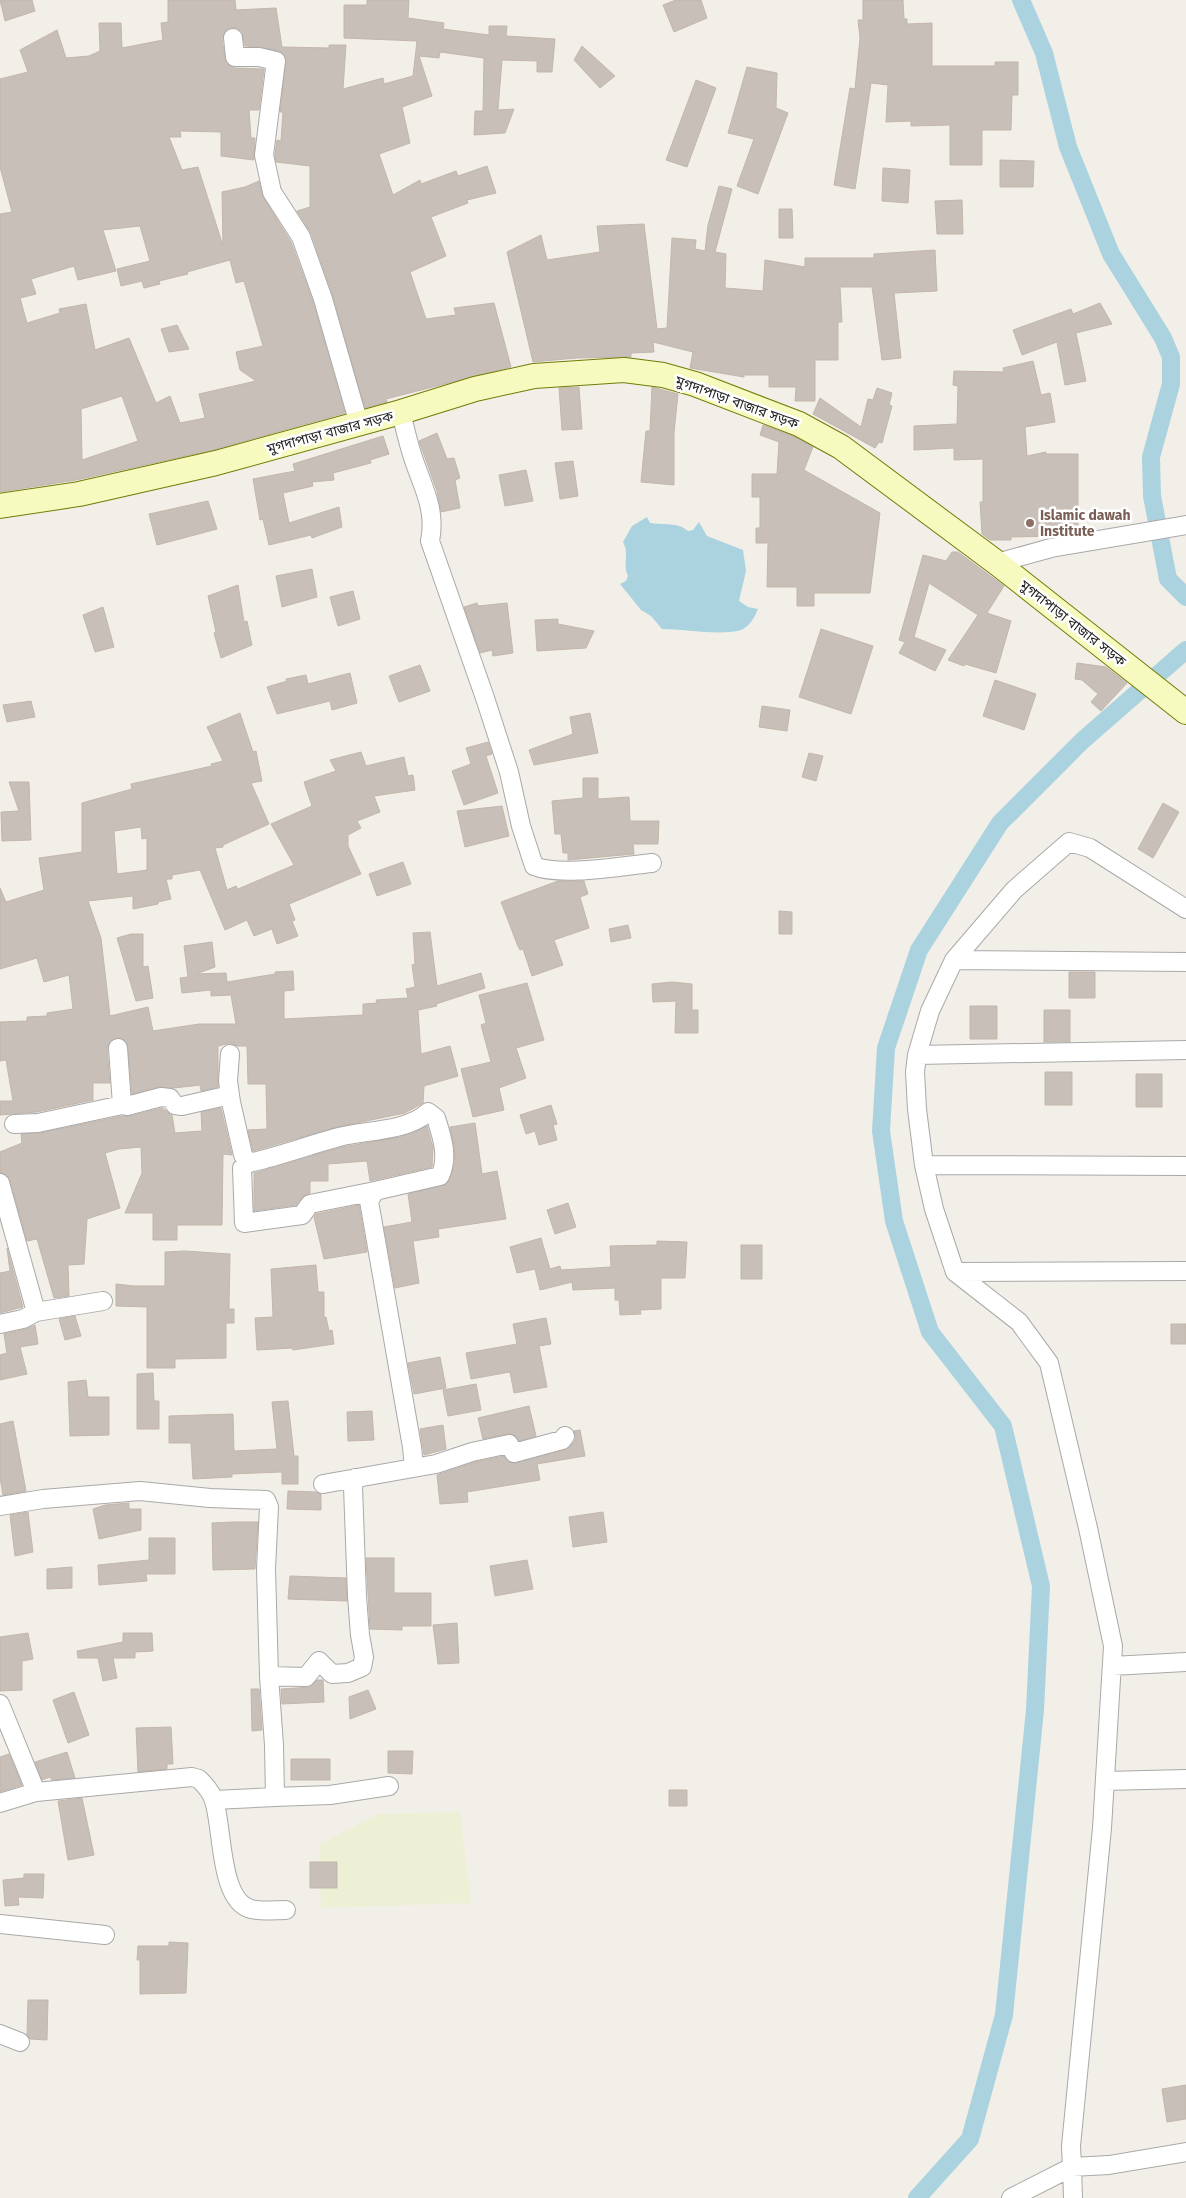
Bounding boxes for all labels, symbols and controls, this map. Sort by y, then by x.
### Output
street label: মুগদাপাড়া বাজার সড়ক [672,372,802,433]
street label: মুগদাপাড়া বাজার সড়ক [264,407,396,458]
place label: Islamic dawah Institute [1040,507,1130,540]
marker: Islamic dawah Institute [1024,517,1036,529]
street label: মুগদাপাড়া বাজার সড়ক [1015,576,1130,671]

